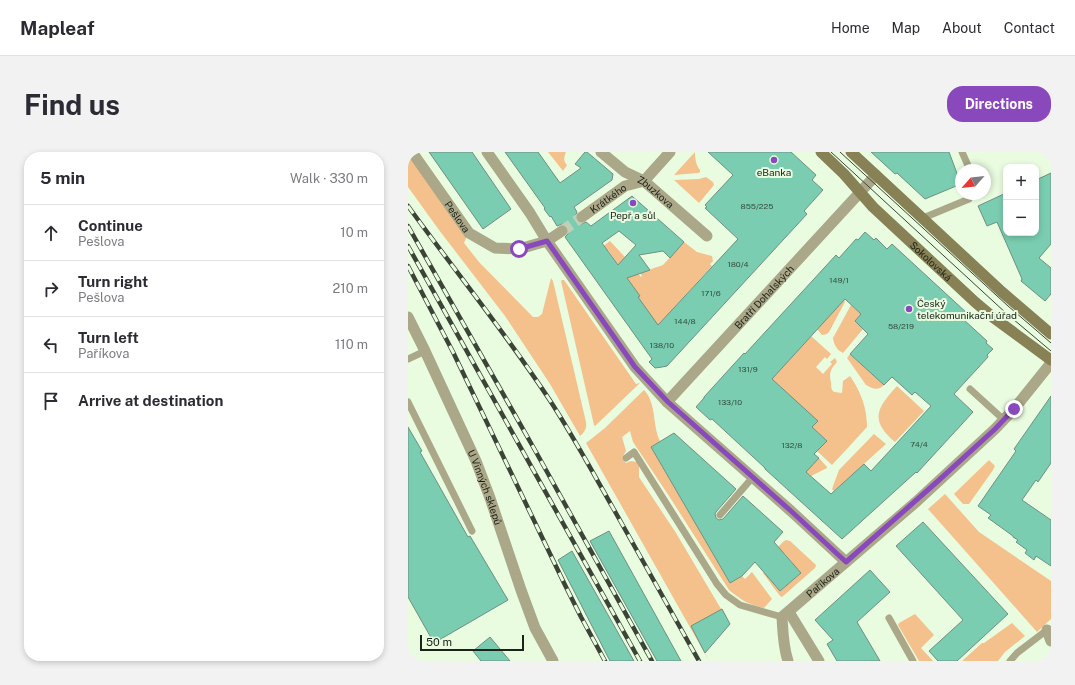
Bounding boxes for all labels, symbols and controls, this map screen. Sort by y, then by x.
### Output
text: Mapleaf [20,17,94,39]
text: Home [831,20,870,36]
text: Map [892,20,920,36]
text: About [942,20,982,36]
text: Contact [1004,20,1055,36]
button: Directions [947,86,1051,122]
text: Find us [24,88,120,121]
marker: eBanka [769,155,779,165]
north arrow [955,164,991,200]
map controls [1003,164,1039,236]
button: + [1003,164,1039,200]
place label: eBanka [757,166,791,178]
text: 5 min [40,168,85,188]
text: Walk · 330 m [290,171,368,186]
street label: Zbuzkova [636,173,676,210]
street label: Krátkého [587,181,629,216]
marker: Pepř a sůl [628,198,638,208]
street label: Pešlova [442,199,473,235]
button: − [1003,200,1039,236]
house number: 855/225 [741,201,773,211]
place label: Pepř a sůl [610,209,656,221]
text: Continue [78,217,143,234]
icon: ahead [40,222,62,244]
text: 10 m [340,225,368,240]
text: Pešlova [78,234,125,249]
street label: Sokolovská [908,239,954,283]
route start [510,240,528,258]
house number: 180/4 [727,259,749,269]
street label: Bratří Dohalských [732,262,796,331]
text: Turn right [78,273,148,290]
house number: 149/1 [829,275,849,285]
icon: right [40,278,62,300]
text: 210 m [333,281,368,296]
house number: 171/6 [701,288,721,298]
text: Pešlova [78,290,125,305]
place label: Český telekomunikační úřad [917,297,1017,321]
marker: Český telekomunikační úřad [904,304,914,314]
house number: 144/8 [674,316,696,326]
house number: 58/219 [888,321,914,331]
text: Turn left [78,329,139,346]
icon: left [40,334,62,356]
text: 110 m [335,337,368,352]
house number: 138/10 [650,340,674,350]
text: Paříkova [78,346,129,361]
house number: 131/9 [738,364,758,374]
icon: arrive [40,390,62,412]
text: Arrive at destination [78,392,223,409]
house number: 133/10 [718,397,742,407]
route end [1005,400,1023,418]
house number: 74/4 [910,439,928,449]
house number: 132/8 [781,440,803,450]
street label: U Vinných sklepů [465,448,505,527]
street label: Paříkova [804,565,842,600]
scale bar [420,633,524,652]
text: 50 m [426,636,452,648]

